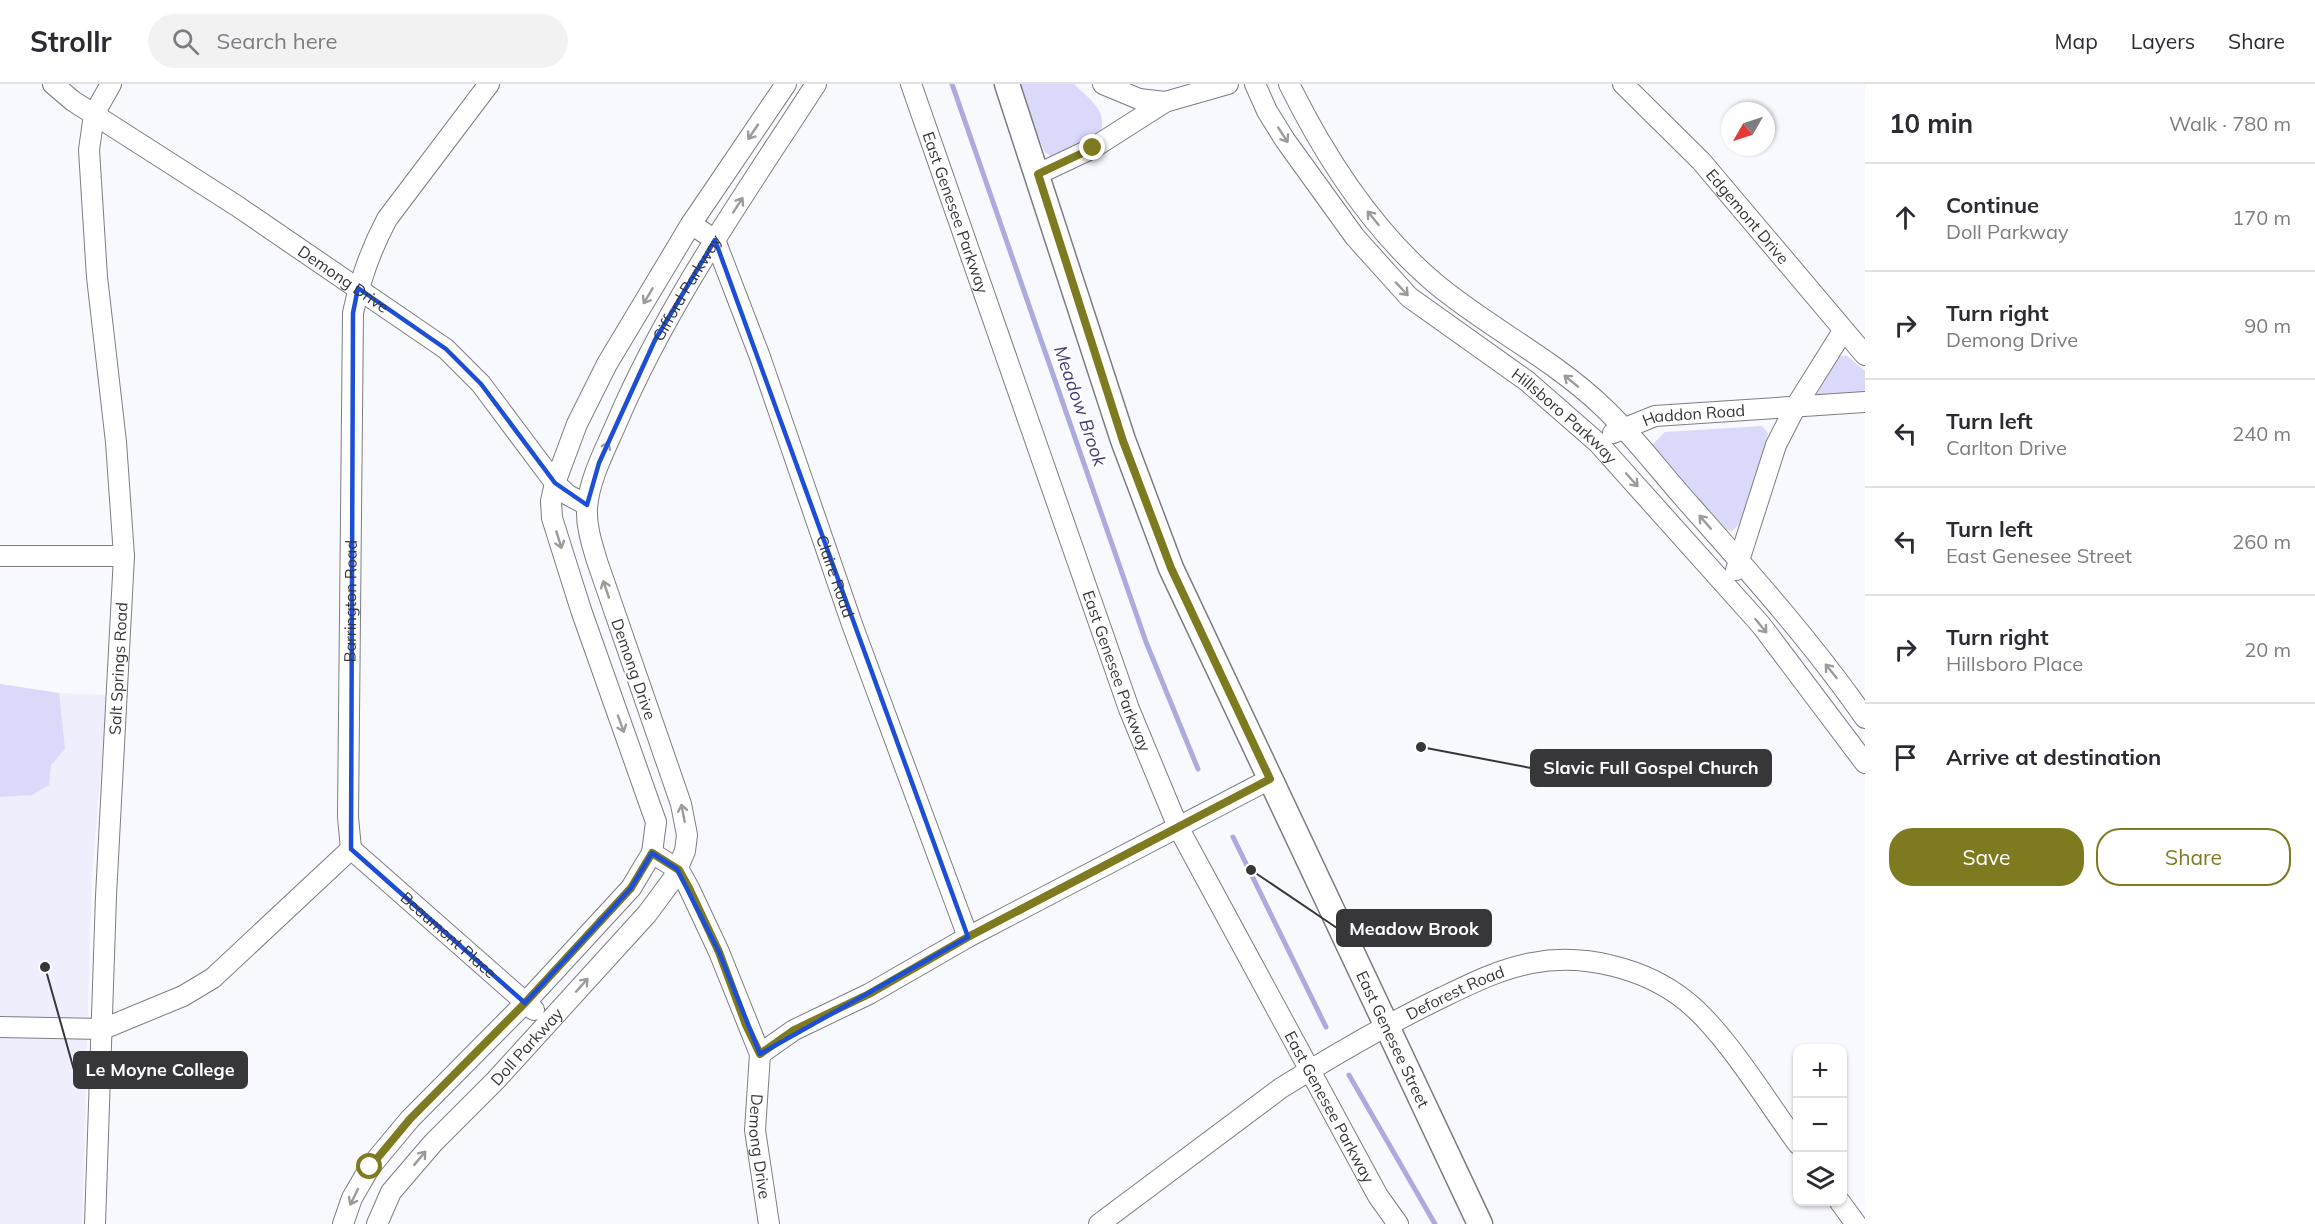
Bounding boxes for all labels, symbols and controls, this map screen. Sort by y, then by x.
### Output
search box [148,14,568,68]
text: Strollr [30,24,112,59]
icon: search [169,25,202,58]
text: Search here [217,27,337,55]
text: Map [2055,28,2098,54]
text: Layers [2131,28,2195,54]
text: Share [2228,28,2285,54]
north arrow [1721,102,1775,156]
text: 10 min [1889,107,1973,140]
text: Walk · 780 m [2169,111,2291,136]
one-way arrow [747,124,759,140]
one-way arrow [1276,127,1289,144]
street label: East Genesee Parkway [918,129,993,296]
route end [1079,134,1105,160]
street label: Edgemont Drive [1702,165,1794,268]
text: Continue [1946,191,2039,219]
one-way arrow [732,197,744,214]
icon: ahead [1889,201,1922,234]
text: 170 m [2232,205,2291,230]
one-way arrow [1367,210,1380,226]
text: Doll Parkway [1946,219,2069,244]
street label: Gifford Parkway [648,230,726,344]
street label: Demong Drive [294,241,393,317]
one-way arrow [1395,281,1409,296]
one-way arrow [641,287,653,304]
text: Turn right [1946,299,2049,327]
icon: right [1889,309,1922,342]
text: 90 m [2244,313,2291,338]
text: Demong Drive [1946,327,2078,352]
water label: Meadow Brook [1049,343,1112,470]
street label: Hillsboro Parkway [1508,363,1622,468]
one-way arrow [1563,374,1579,387]
street label: Haddon Road [1639,400,1746,430]
text: Turn left [1946,407,2033,435]
icon: left [1889,417,1922,450]
text: 240 m [2232,421,2291,446]
text: Carlton Drive [1946,435,2067,460]
one-way arrow [600,441,611,460]
one-way arrow [1625,473,1639,488]
one-way arrow [1698,515,1712,530]
text: Turn left [1946,515,2033,543]
icon: left [1889,525,1922,558]
text: 260 m [2232,529,2291,554]
one-way arrow [554,530,565,549]
street label: Claire Road [812,532,859,620]
street label: Barrington Road [340,540,361,662]
text: East Genesee Street [1946,543,2132,568]
one-way arrow [600,580,611,599]
street label: East Genesee Parkway [1078,588,1156,755]
street label: Salt Springs Road [105,602,132,735]
street label: Demong Drive [607,616,661,722]
one-way arrow [1755,618,1768,634]
text: Turn right [1946,623,2049,651]
icon: right [1889,633,1922,666]
text: 20 m [2244,637,2291,662]
text: Hillsboro Place [1946,651,2083,676]
one-way arrow [1824,664,1838,679]
one-way arrow [617,714,628,733]
icon: arrive [1889,741,1922,774]
text: Arrive at destination [1946,743,2161,771]
callout: Slavic Full Gospel Church [1531,750,1771,786]
text: Slavic Full Gospel Church [1543,756,1759,779]
one-way arrow [676,804,688,823]
button: Save [1889,828,2084,886]
button: Share [2096,828,2291,886]
street label: Beaumont Place [397,887,501,982]
callout: Meadow Brook [1337,910,1491,946]
text: Meadow Brook [1349,917,1480,940]
street label: Deforest Road [1402,961,1507,1024]
street label: East Genesee Street [1352,968,1434,1111]
one-way arrow [575,978,589,993]
street label: Doll Parkway [486,1003,567,1089]
street label: East Genesee Parkway [1280,1027,1379,1187]
map controls [1793,1044,1847,1206]
button: + [1793,1044,1847,1098]
callout: Le Moyne College [74,1052,247,1088]
text: Le Moyne College [85,1058,235,1081]
street label: Demong Drive [745,1093,775,1200]
button: − [1793,1098,1847,1152]
one-way arrow [413,1151,427,1166]
button: layers [1793,1152,1847,1206]
route start [356,1153,382,1179]
one-way arrow [347,1188,359,1206]

